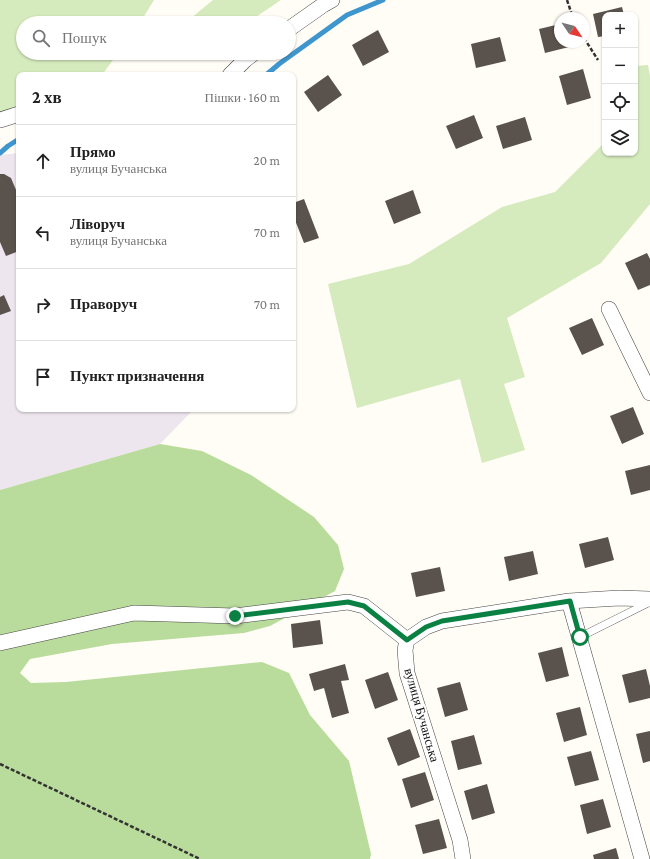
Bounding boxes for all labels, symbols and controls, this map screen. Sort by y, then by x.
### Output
north arrow [554,12,590,48]
map controls [602,12,638,156]
button: + [602,12,638,48]
search box [16,16,296,60]
icon: search [30,27,52,49]
text: Пошук [62,30,107,46]
button: − [602,48,638,84]
button: locate [602,84,638,120]
text: 2 хв [32,88,62,107]
text: Пішки · 160 m [205,90,280,105]
button: layers [602,120,638,156]
text: Прямо [70,144,116,160]
icon: ahead [32,150,54,172]
text: 20 m [254,153,280,168]
text: вулиця Бучанська [70,161,167,176]
text: Ліворуч [70,216,125,232]
icon: left [32,222,54,244]
text: 70 m [254,225,280,240]
text: вулиця Бучанська [70,233,167,248]
icon: right [32,294,54,316]
text: Праворуч [70,296,137,312]
text: 70 m [254,297,280,312]
icon: arrive [32,366,54,388]
text: Пункт призначення [70,368,204,384]
route end [226,607,244,625]
route start [571,628,589,646]
street label: вулиця Бучанська [401,666,443,764]

